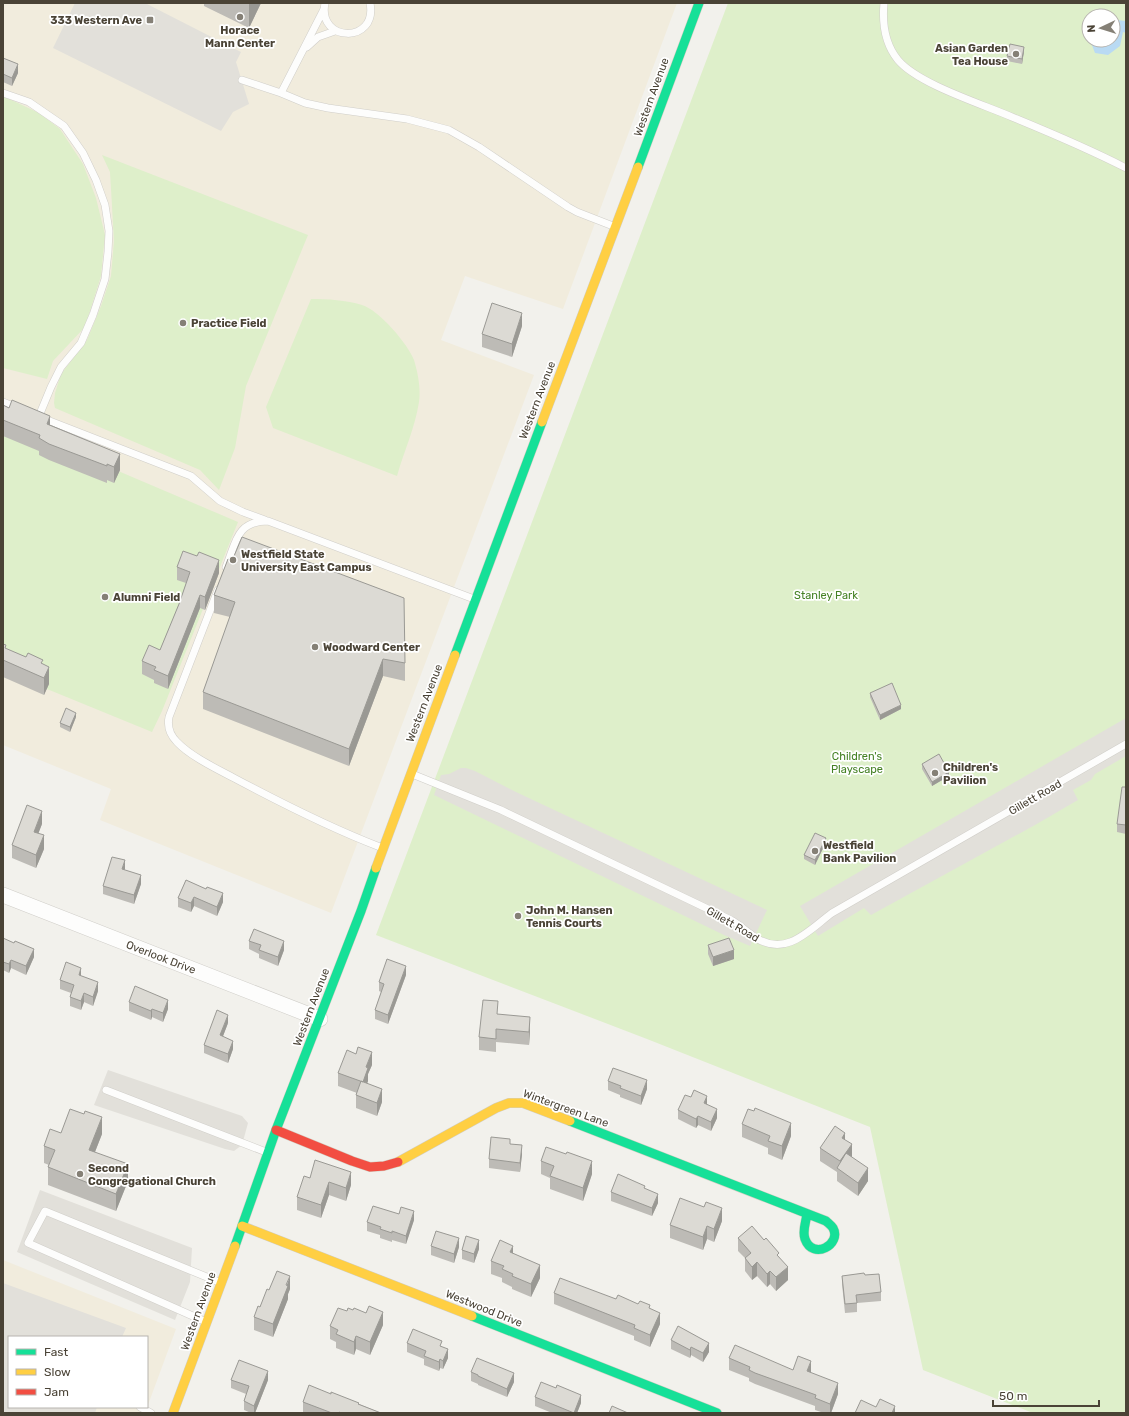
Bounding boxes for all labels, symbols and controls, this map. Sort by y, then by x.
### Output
north arrow [1081,8,1121,48]
marker: Horace Mann Center [235,12,245,22]
place label: 333 Western Ave [50,14,142,27]
marker: 333 Western Ave [145,15,155,25]
place label: Horace Mann Center [205,24,275,50]
text: N [1085,24,1098,33]
place label: Asian Garden Tea House [935,42,1008,68]
marker: Asian Garden Tea House [1011,49,1021,59]
street label: Western Avenue [631,56,672,138]
place label: Practice Field [191,317,267,330]
marker: Practice Field [178,318,188,328]
street label: Western Avenue [517,359,558,441]
place label: Westfield State University East Campus [241,548,371,574]
marker: Westfield State University East Campus [228,555,238,565]
park label: Stanley Park [794,589,858,602]
place label: Alumni Field [113,591,180,604]
marker: Alumni Field [100,592,110,602]
place label: Woodward Center [323,641,420,654]
marker: Woodward Center [310,642,320,652]
street label: Western Avenue [404,662,445,744]
park label: Children's Playscape [831,750,883,776]
place label: Children's Pavilion [943,761,998,787]
marker: Children's Pavilion [930,768,940,778]
street label: Gillett Road [1006,777,1064,818]
place label: Westfield Bank Pavilion [823,839,896,865]
marker: Westfield Bank Pavilion [810,846,820,856]
place label: John M. Hansen Tennis Courts [526,904,613,930]
street label: Gillett Road [704,904,762,945]
marker: John M. Hansen Tennis Courts [513,911,523,921]
street label: Overlook Drive [124,938,198,977]
street label: Western Avenue [291,966,332,1048]
street label: Wintergreen Lane [521,1087,610,1130]
place label: Second Congregational Church [88,1162,216,1188]
marker: Second Congregational Church [75,1169,85,1179]
street label: Western Avenue [178,1270,219,1352]
street label: Westwood Drive [444,1287,524,1330]
legend [8,1336,148,1408]
text: Fast [44,1345,68,1359]
text: Slow [44,1365,71,1379]
scale bar [993,1382,1099,1408]
text: Jam [44,1385,69,1399]
text: 50 m [999,1389,1027,1403]

